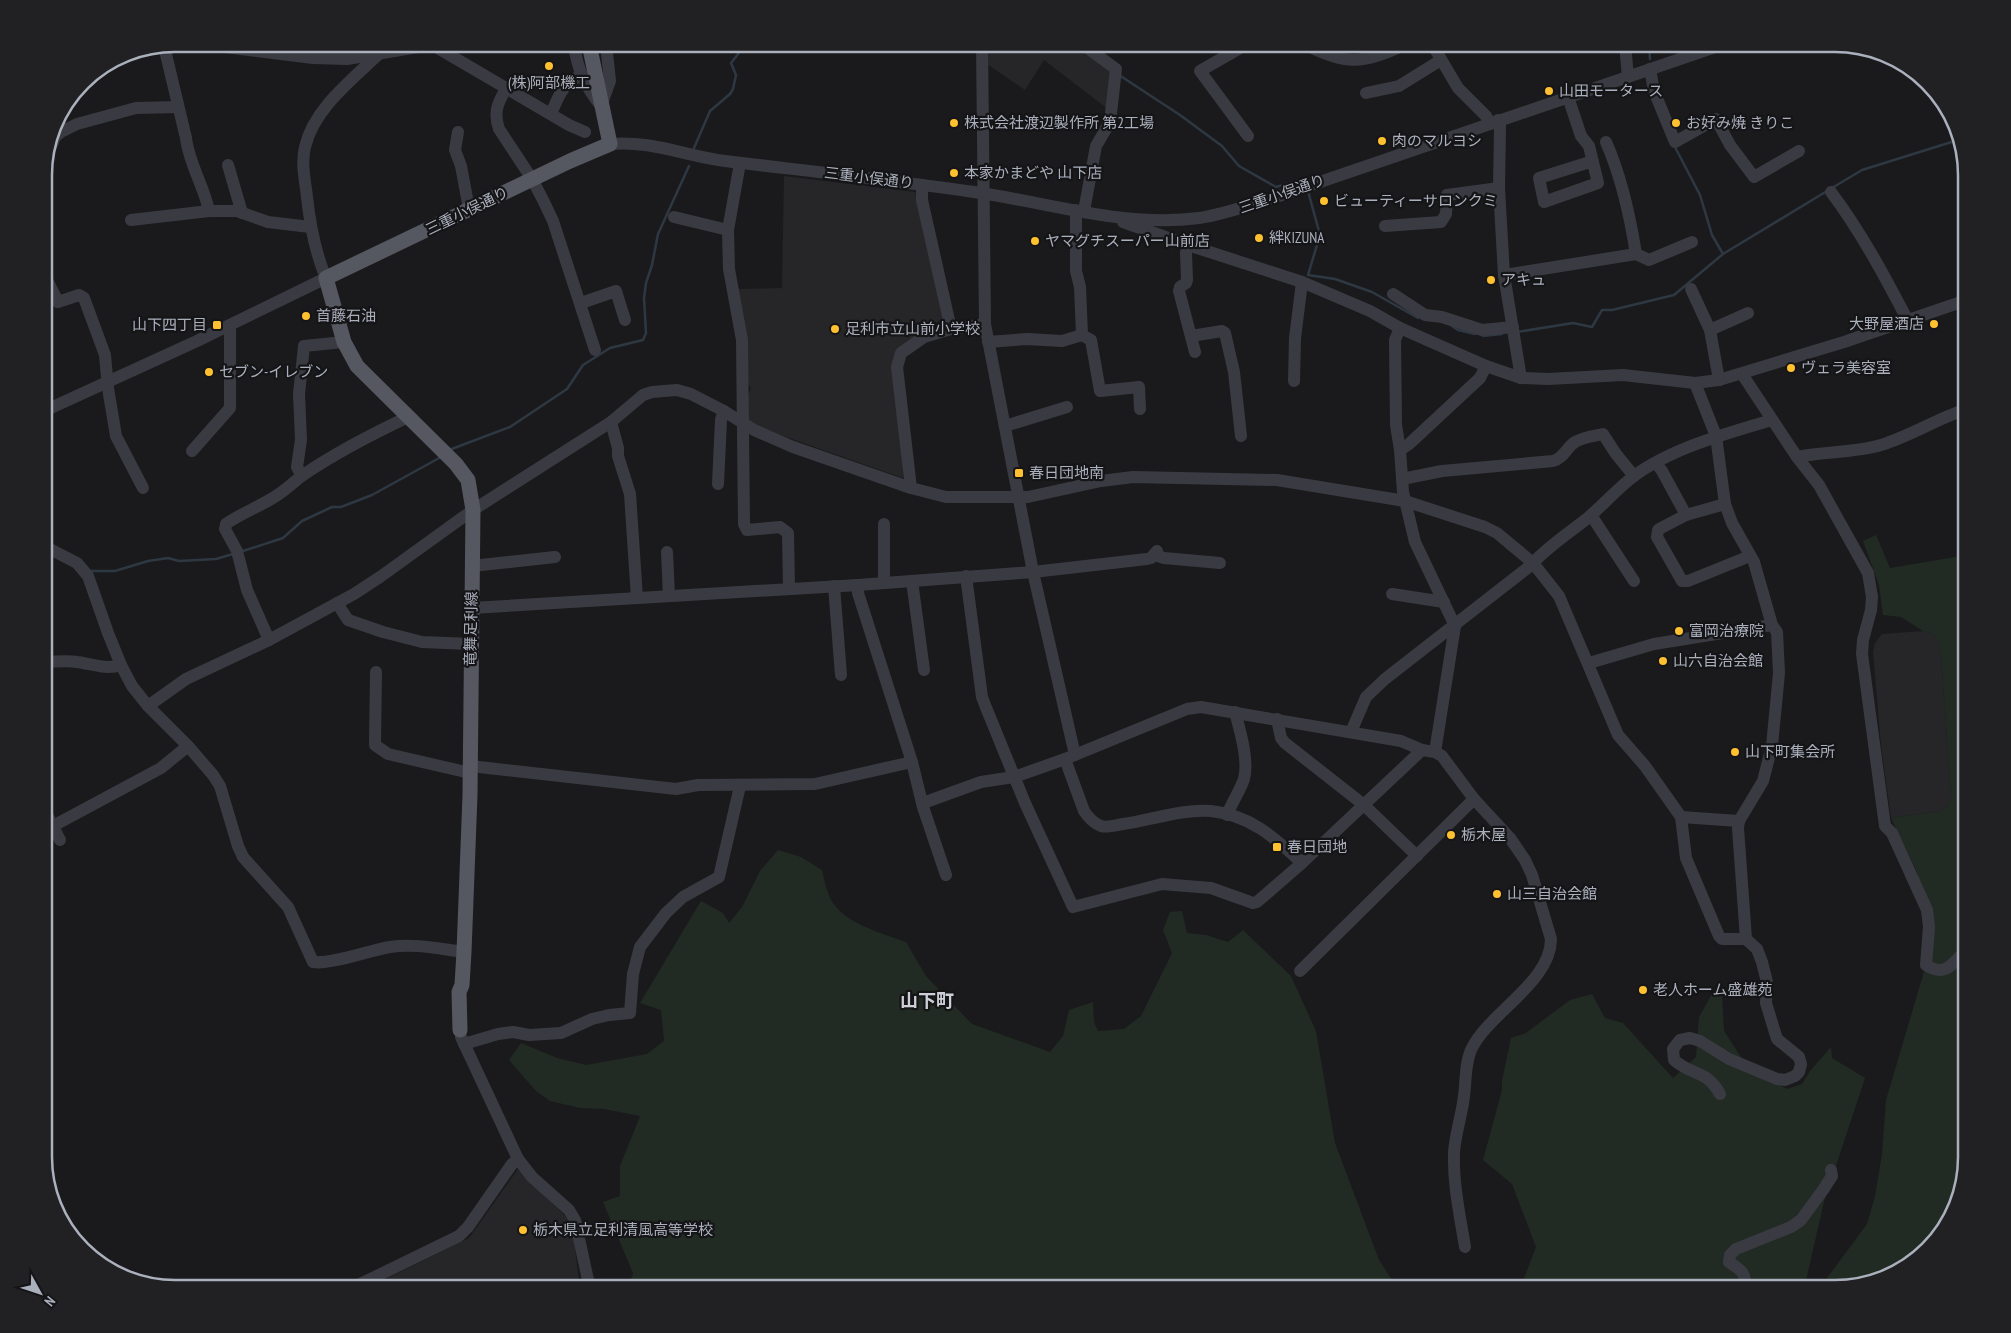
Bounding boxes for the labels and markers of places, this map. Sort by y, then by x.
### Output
marker: (株)阿部機工 [543,60,555,72]
place label: (株)阿部機工 [508,73,590,92]
place label: 山田モータース [1559,81,1663,100]
marker: 山田モータース [1543,85,1555,97]
place label: 株式会社渡辺製作所 第2工場 [964,113,1154,132]
place label: お好み焼 きりこ [1686,113,1794,132]
marker: 株式会社渡辺製作所 第2工場 [948,117,960,129]
marker: お好み焼 きりこ [1670,117,1682,129]
place label: 肉のマルヨシ [1392,131,1482,150]
marker: 肉のマルヨシ [1376,135,1388,147]
place label: 本家かまどや 山下店 [964,163,1102,182]
marker: 本家かまどや 山下店 [948,167,960,179]
place label: ビューティーサロンクミ [1334,191,1498,210]
marker: ビューティーサロンクミ [1318,195,1330,207]
place label: 絆KIZUNA [1269,228,1325,247]
place label: ヤマグチスーパー山前店 [1045,231,1210,250]
marker: 絆KIZUNA [1253,232,1265,244]
marker: ヤマグチスーパー山前店 [1029,235,1041,247]
place label: アキュ [1501,270,1546,289]
marker: アキュ [1485,274,1497,286]
place label: 首藤石油 [316,306,376,325]
marker: 首藤石油 [300,310,312,322]
place label: 大野屋酒店 [1849,314,1924,333]
place label: 山下四丁目 [132,315,207,334]
marker: 大野屋酒店 [1928,318,1940,330]
marker: 山下四丁目 [211,319,223,331]
place label: 足利市立山前小学校 [845,319,980,338]
marker: 足利市立山前小学校 [829,323,841,335]
place label: ヴェラ美容室 [1801,358,1891,377]
place label: セブン-イレブン [219,362,328,381]
marker: ヴェラ美容室 [1785,362,1797,374]
marker: セブン-イレブン [203,366,215,378]
place label: 春日団地南 [1029,463,1104,482]
marker: 春日団地南 [1013,467,1025,479]
place label: 富岡治療院 [1689,621,1764,640]
marker: 富岡治療院 [1673,625,1685,637]
place label: 山六自治会館 [1673,651,1763,670]
marker: 山六自治会館 [1657,655,1669,667]
place label: 山下町集会所 [1745,742,1835,761]
marker: 山下町集会所 [1729,746,1741,758]
place label: 栃木屋 [1461,825,1506,844]
marker: 栃木屋 [1445,829,1457,841]
place label: 春日団地 [1287,837,1347,856]
marker: 春日団地 [1271,841,1283,853]
place label: 山三自治会館 [1507,884,1597,903]
marker: 山三自治会館 [1491,888,1503,900]
place label: 老人ホーム盛雄苑 [1653,980,1773,999]
marker: 老人ホーム盛雄苑 [1637,984,1649,996]
place label: 栃木県立足利清風高等学校 [533,1220,713,1239]
marker: 栃木県立足利清風高等学校 [517,1224,529,1236]

